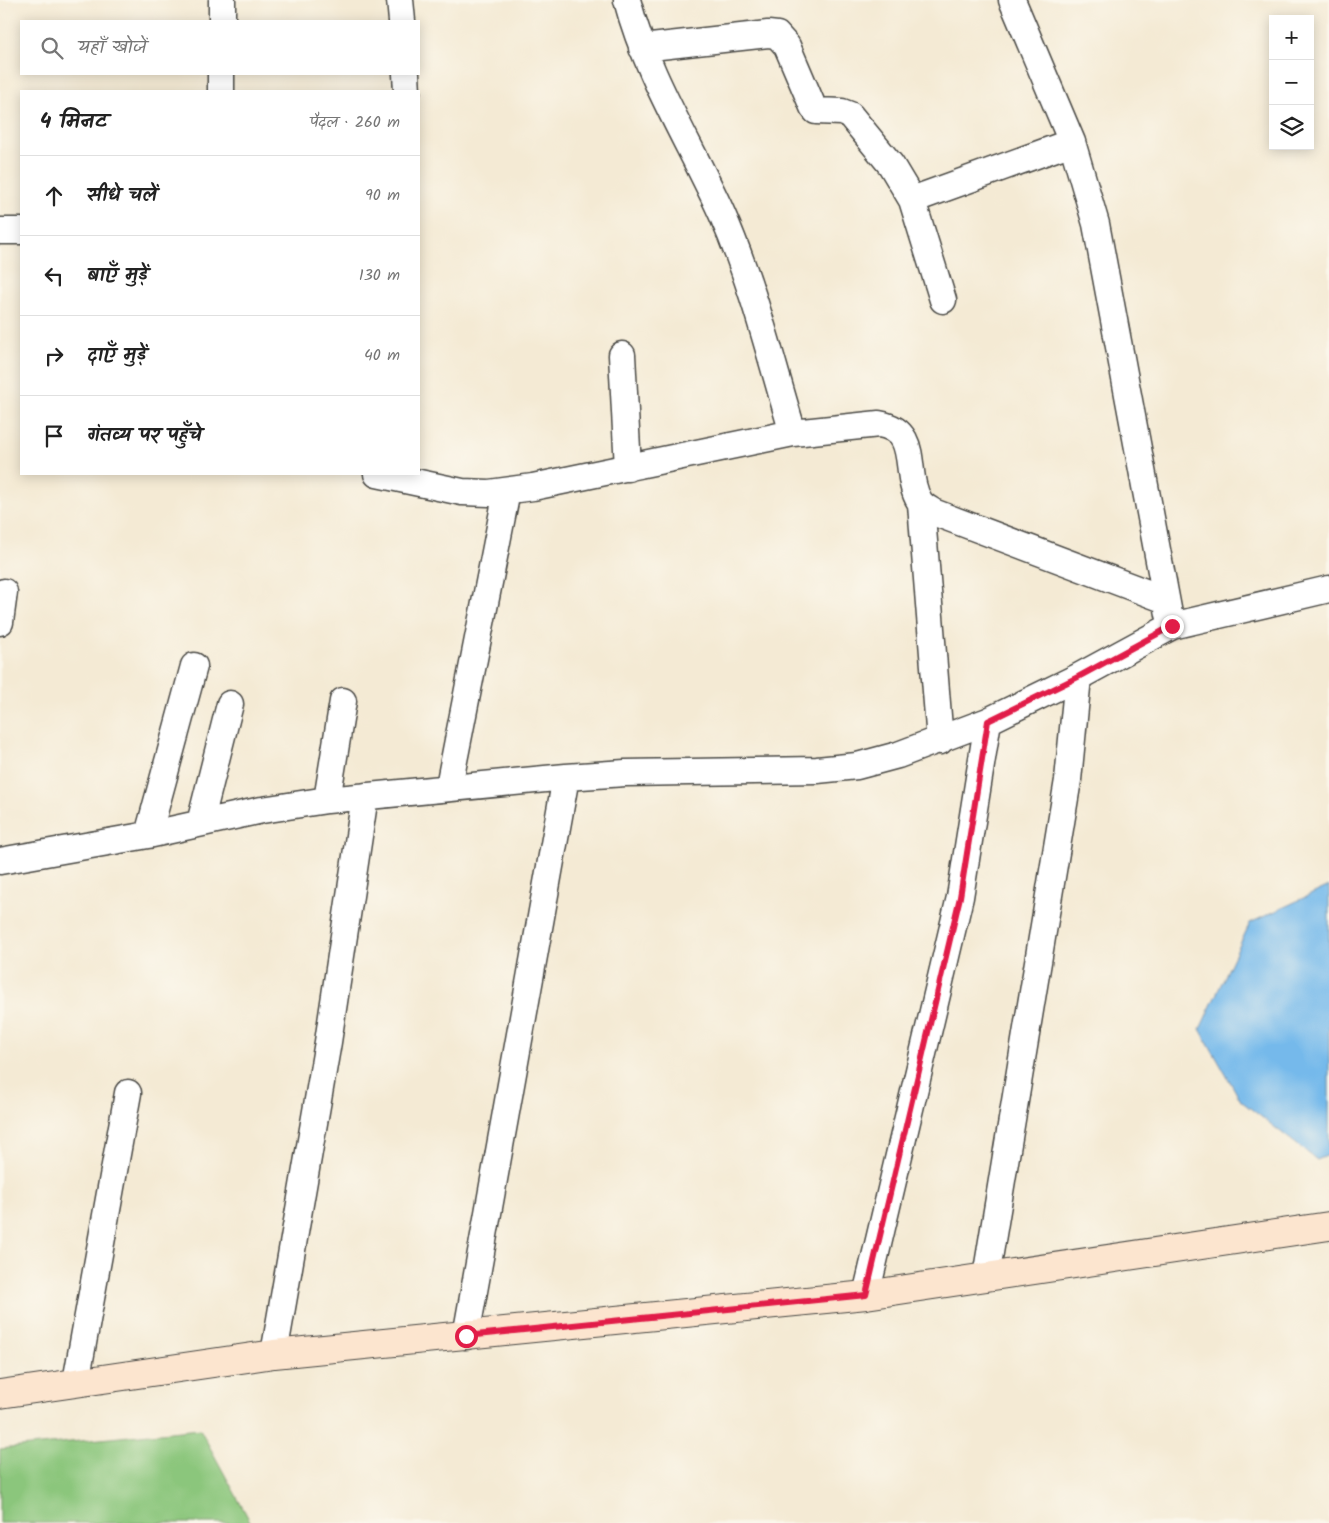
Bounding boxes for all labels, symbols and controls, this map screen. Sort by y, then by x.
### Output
map controls [1269,15,1314,150]
button: + [1269,15,1314,60]
search box [20,20,420,75]
text: यहाँ खोजें [78,33,147,63]
icon: search [38,34,66,62]
button: − [1269,60,1314,105]
button: layers [1269,105,1314,150]
text: 4 मिनट [40,106,107,139]
text: पैदल · 260 m [310,110,400,135]
text: सीधे चलें [87,181,157,211]
icon: ahead [40,182,68,210]
text: 90 m [365,183,400,208]
text: बाएँ मुड़ें [87,261,148,291]
icon: left [40,262,68,290]
text: 130 m [359,263,400,288]
text: दाएँ मुड़ें [87,341,146,371]
icon: right [40,342,68,370]
text: 40 m [364,343,400,368]
text: गंतव्य पर पहुँचे [87,421,202,451]
icon: arrive [40,422,68,450]
route end [1161,615,1184,638]
route start [455,1325,478,1348]

